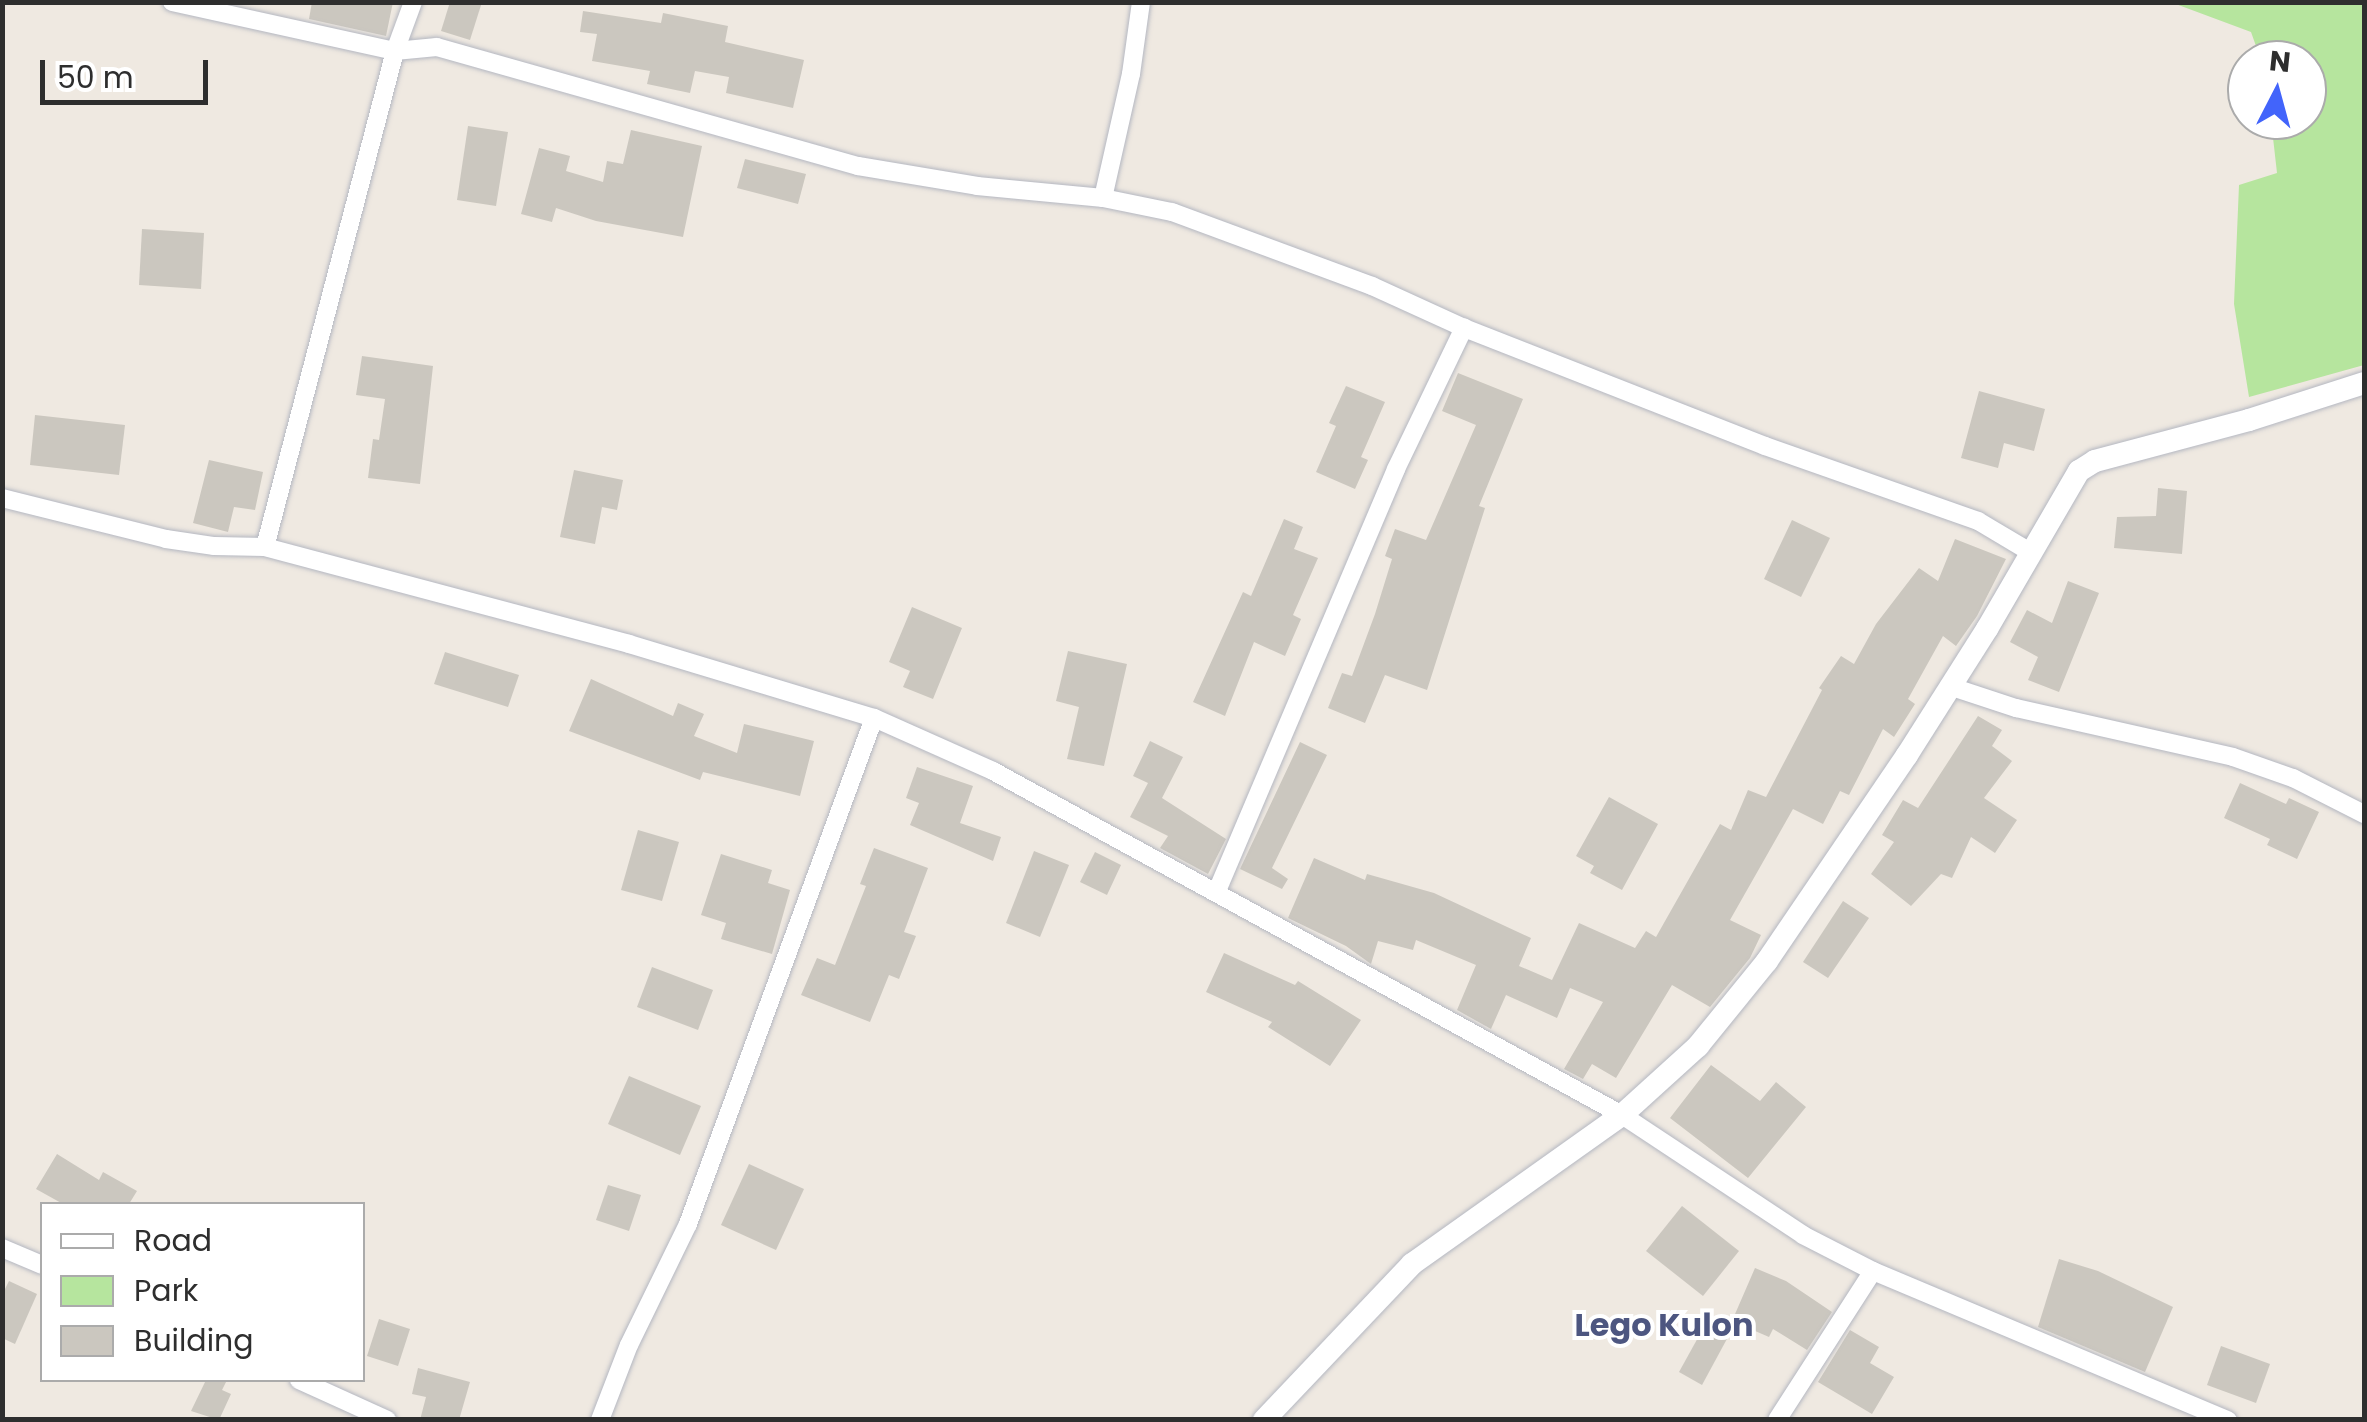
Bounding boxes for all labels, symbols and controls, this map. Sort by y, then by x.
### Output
scale bar [45,40,212,102]
north arrow [2227,40,2327,140]
text: N [2267,41,2292,82]
text: 50 m [57,56,134,99]
legend [40,1202,365,1382]
text: Road [134,1219,212,1262]
text: Park [134,1269,198,1312]
district label: Lego Kulon [1574,1306,1754,1344]
text: Building [134,1319,254,1362]

